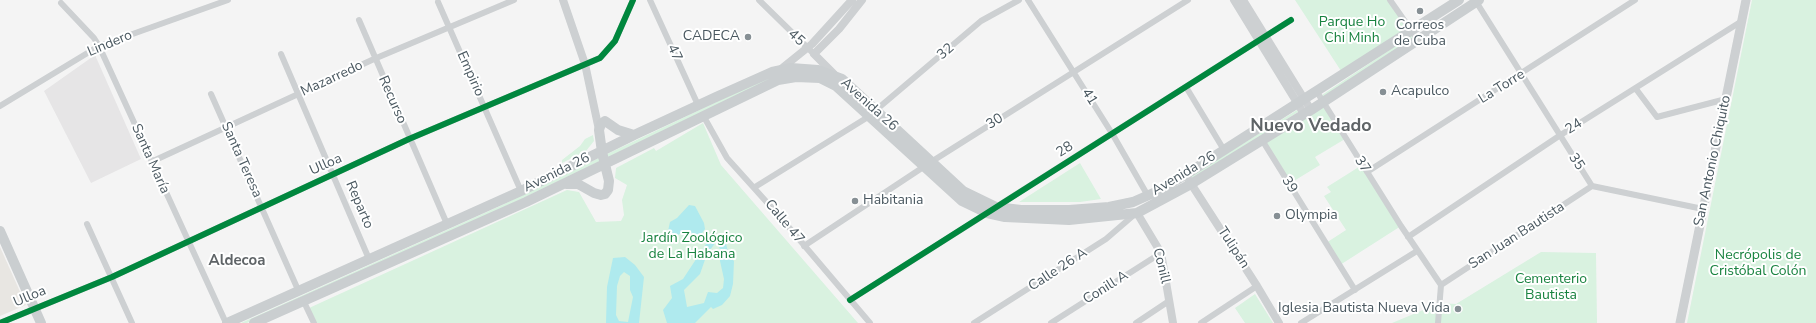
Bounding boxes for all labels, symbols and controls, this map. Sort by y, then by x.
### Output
marker: Correos de Cuba [1415,6,1425,16]
park label: Parque Ho Chi Minh [1319,15,1385,48]
place label: Correos de Cuba [1394,18,1446,50]
street label: 45 [784,26,808,50]
street label: Lindero [85,27,135,61]
place label: CADECA [683,29,740,45]
marker: CADECA [743,32,753,42]
street label: 32 [934,40,958,64]
street label: 47 [663,42,685,64]
street label: Empirio [453,49,487,99]
street label: Mazarredo [298,57,366,101]
street label: La Torre [1476,66,1528,108]
street label: Recurso [374,74,410,126]
street label: Avenida 26 [837,75,901,135]
place label: Acapulco [1391,84,1449,100]
street label: 41 [1077,85,1101,109]
marker: Acapulco [1378,87,1388,97]
street label: San Antonio Chiquito [1691,94,1735,228]
street label: 30 [983,110,1007,134]
street label: 24 [1562,115,1586,139]
district label: Nuevo Vedado [1250,116,1372,138]
street label: Santa Teresa [217,119,265,201]
street label: Santa María [127,121,173,197]
street label: 28 [1053,138,1077,162]
street label: Avenida 26 [1149,148,1219,200]
street label: Ulloa [307,150,345,180]
street label: Avenida 26 [521,150,593,196]
street label: 35 [1564,150,1588,174]
street label: 37 [1350,153,1374,177]
street label: 39 [1277,173,1301,197]
street label: Reparto [341,179,377,231]
place label: Habitania [863,193,923,209]
street label: Calle 47 [761,196,807,248]
marker: Habitania [850,196,860,206]
street label: San Juan Bautista [1466,199,1568,273]
place label: Olympia [1285,208,1338,224]
marker: Olympia [1272,211,1282,221]
street label: Tulipán [1213,224,1253,272]
park label: Jardín Zoológico de La Habana [642,231,742,264]
street label: Calle 26 A [1026,245,1090,295]
street label: Conill [1148,246,1174,286]
park label: Necrópolis de Cristóbal Colón [1710,248,1806,280]
district label: Aldecoa [209,252,265,270]
street label: Conill A [1080,268,1132,308]
park label: Cementerio Bautista [1515,272,1587,304]
street label: Ulloa [11,283,49,311]
place label: Iglesia Bautista Nueva Vida [1278,301,1450,317]
marker: Iglesia Bautista Nueva Vida [1453,304,1463,314]

